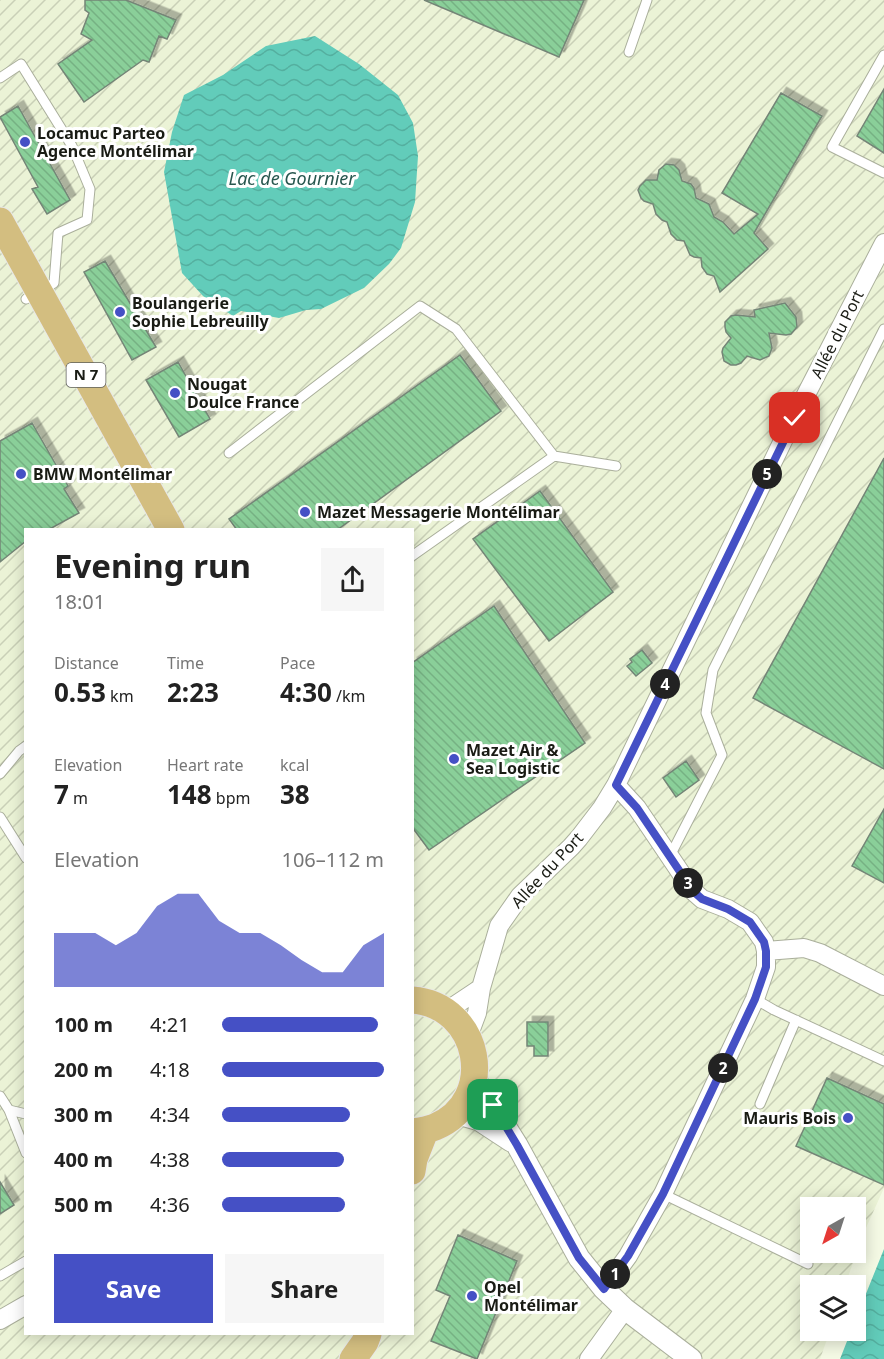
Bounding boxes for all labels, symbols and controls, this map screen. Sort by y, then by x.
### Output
place label: Locamuc Parteo Agence Montélimar [37,122,194,162]
marker: Locamuc Parteo Agence Montélimar [18,135,32,149]
water label: Lac de Gournier [229,166,356,190]
street label: Allée du Port [805,286,869,382]
place label: Boulangerie Sophie Lebreuilly [132,292,270,332]
marker: Boulangerie Sophie Lebreuilly [113,305,127,319]
road number: N 7 [66,363,106,387]
place label: Nougat Doulce France [187,373,299,413]
marker: Nougat Doulce France [168,386,182,400]
pin [769,392,820,443]
icon: check [778,401,811,434]
pin: 5 [752,459,782,489]
place label: BMW Montélimar [33,463,172,485]
text: 5 [762,463,772,485]
marker: BMW Montélimar [14,467,28,481]
place label: Mazet Messagerie Montélimar [317,501,560,523]
marker: Mazet Messagerie Montélimar [298,505,312,519]
text: Evening run [54,543,251,588]
button: share [321,548,384,611]
text: 18:01 [54,588,105,615]
text: Distance [54,652,119,674]
text: Time [167,652,204,674]
text: Pace [280,652,315,674]
pin: 4 [650,669,680,699]
text: 4 [660,673,670,695]
text: 0.53 [54,674,106,710]
text: 2:23 [167,674,219,710]
text: 4:30 [280,674,332,710]
text: km [106,685,134,707]
text: /km [332,685,366,707]
place label: Mazet Air & Sea Logistic [466,739,560,779]
marker: Mazet Air & Sea Logistic [447,752,461,766]
text: Elevation [54,754,122,776]
text: Heart rate [167,754,243,776]
text: kcal [280,754,309,776]
text: 7 [54,776,69,812]
text: 148 [167,776,212,812]
text: 38 [280,776,310,812]
text: m [69,787,88,809]
text: bpm [212,787,250,809]
street label: Allée du Port [506,827,588,913]
text: Elevation [54,846,139,873]
text: 106–112 m [281,846,384,873]
pin: 3 [673,868,703,898]
text: 3 [683,872,693,894]
text: 100 m [54,1011,113,1038]
text: 4:21 [150,1011,190,1038]
pin: 2 [708,1053,738,1083]
text: 200 m [54,1056,113,1083]
text: 4:18 [150,1056,190,1083]
text: 2 [718,1057,728,1079]
pin [467,1079,518,1130]
icon: arrive [476,1088,509,1121]
text: 300 m [54,1101,113,1128]
text: 4:34 [150,1101,190,1128]
place label: Mauris Bois [743,1107,836,1129]
marker: Mauris Bois [841,1111,855,1125]
text: 400 m [54,1146,113,1173]
text: 4:38 [150,1146,190,1173]
text: 500 m [54,1191,113,1218]
text: 4:36 [150,1191,190,1218]
north arrow [800,1197,866,1263]
map controls [800,1197,866,1341]
button: Save [54,1254,213,1323]
button: Share [225,1254,384,1323]
pin: 1 [600,1259,630,1289]
text: 1 [610,1263,620,1285]
button: layers [800,1275,866,1341]
place label: Opel Montélimar [484,1276,578,1316]
marker: Opel Montélimar [465,1289,479,1303]

